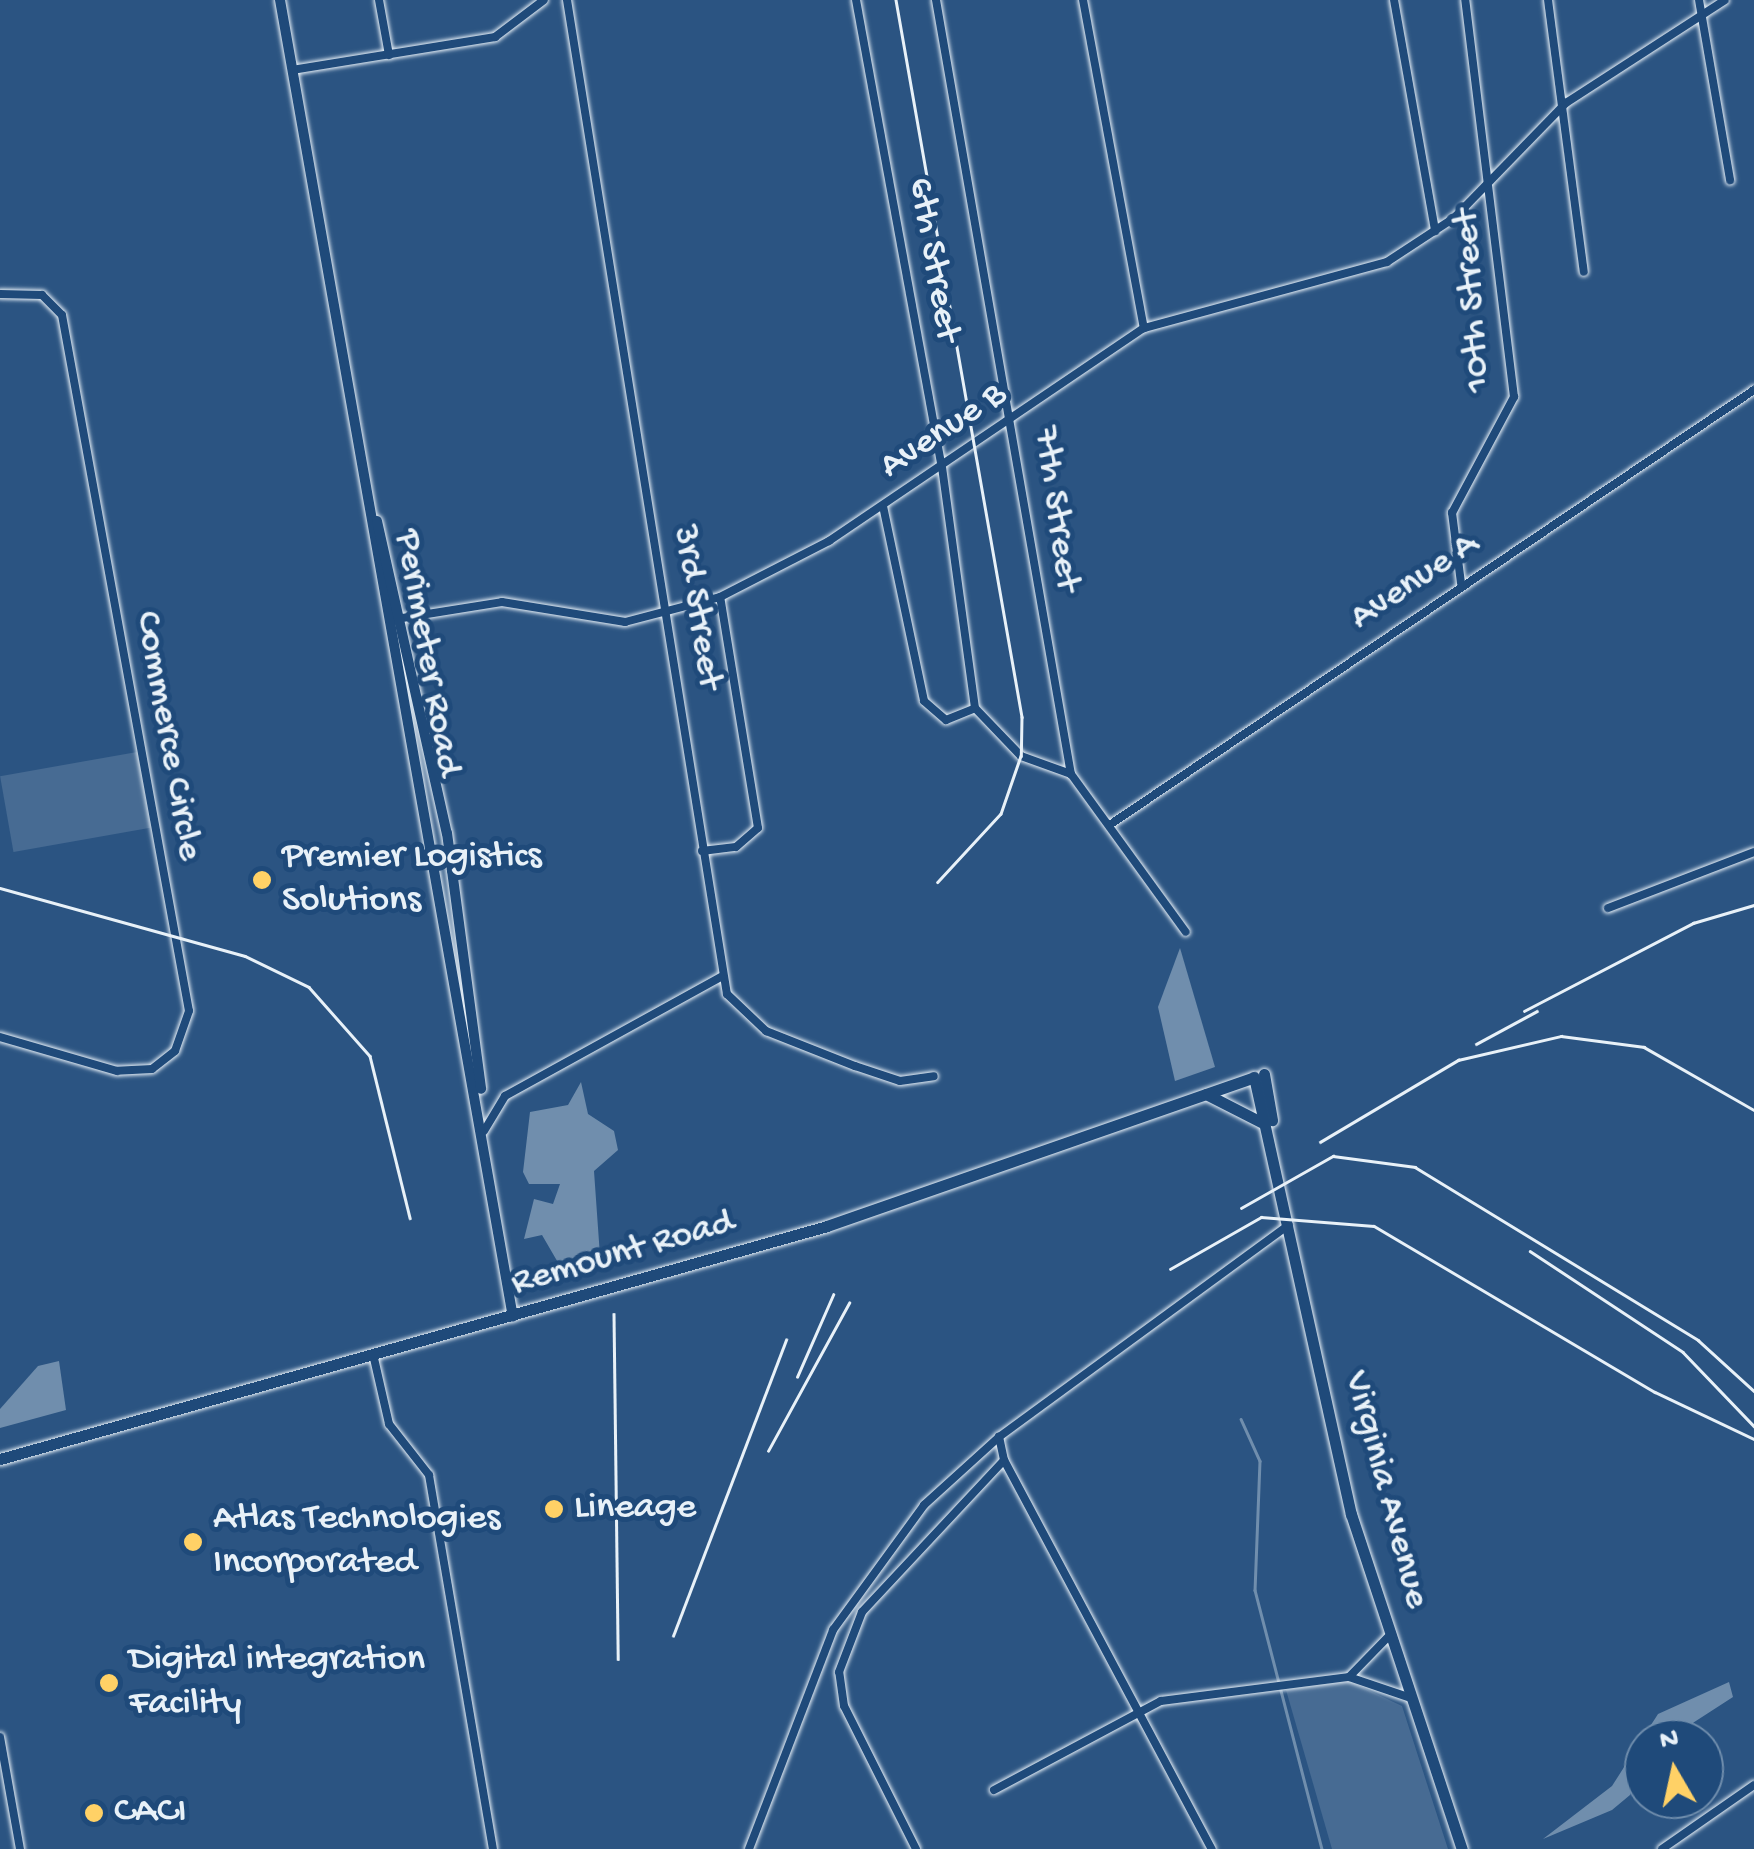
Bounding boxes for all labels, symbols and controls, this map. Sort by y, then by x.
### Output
street label: 6th Street [895,175,969,345]
street label: 10th Street [1445,208,1503,394]
street label: Avenue B [872,373,1016,491]
street label: 7th Street [1021,424,1089,594]
street label: 3rd Street [661,522,731,692]
street label: Avenue A [1342,522,1488,642]
street label: Perimeter Road [382,526,470,780]
street label: Commerce Circle [123,608,211,864]
place label: Premier Logistics Solutions [282,835,541,924]
marker: Premier Logistics Solutions [251,869,273,891]
street label: Remount Road [506,1200,740,1308]
street label: Virginia Avenue [1331,1367,1439,1613]
place label: Lineage [574,1486,696,1532]
place label: Atlas Technologies Incorporated [213,1497,500,1586]
marker: Lineage [543,1498,565,1520]
marker: Atlas Technologies Incorporated [182,1531,204,1553]
place label: Digital integration Facility [129,1638,425,1728]
marker: Digital integration Facility [98,1672,120,1694]
north arrow [1624,1719,1724,1819]
text: N [1658,1723,1681,1759]
place label: CACI [114,1790,187,1836]
marker: CACI [83,1802,105,1824]

